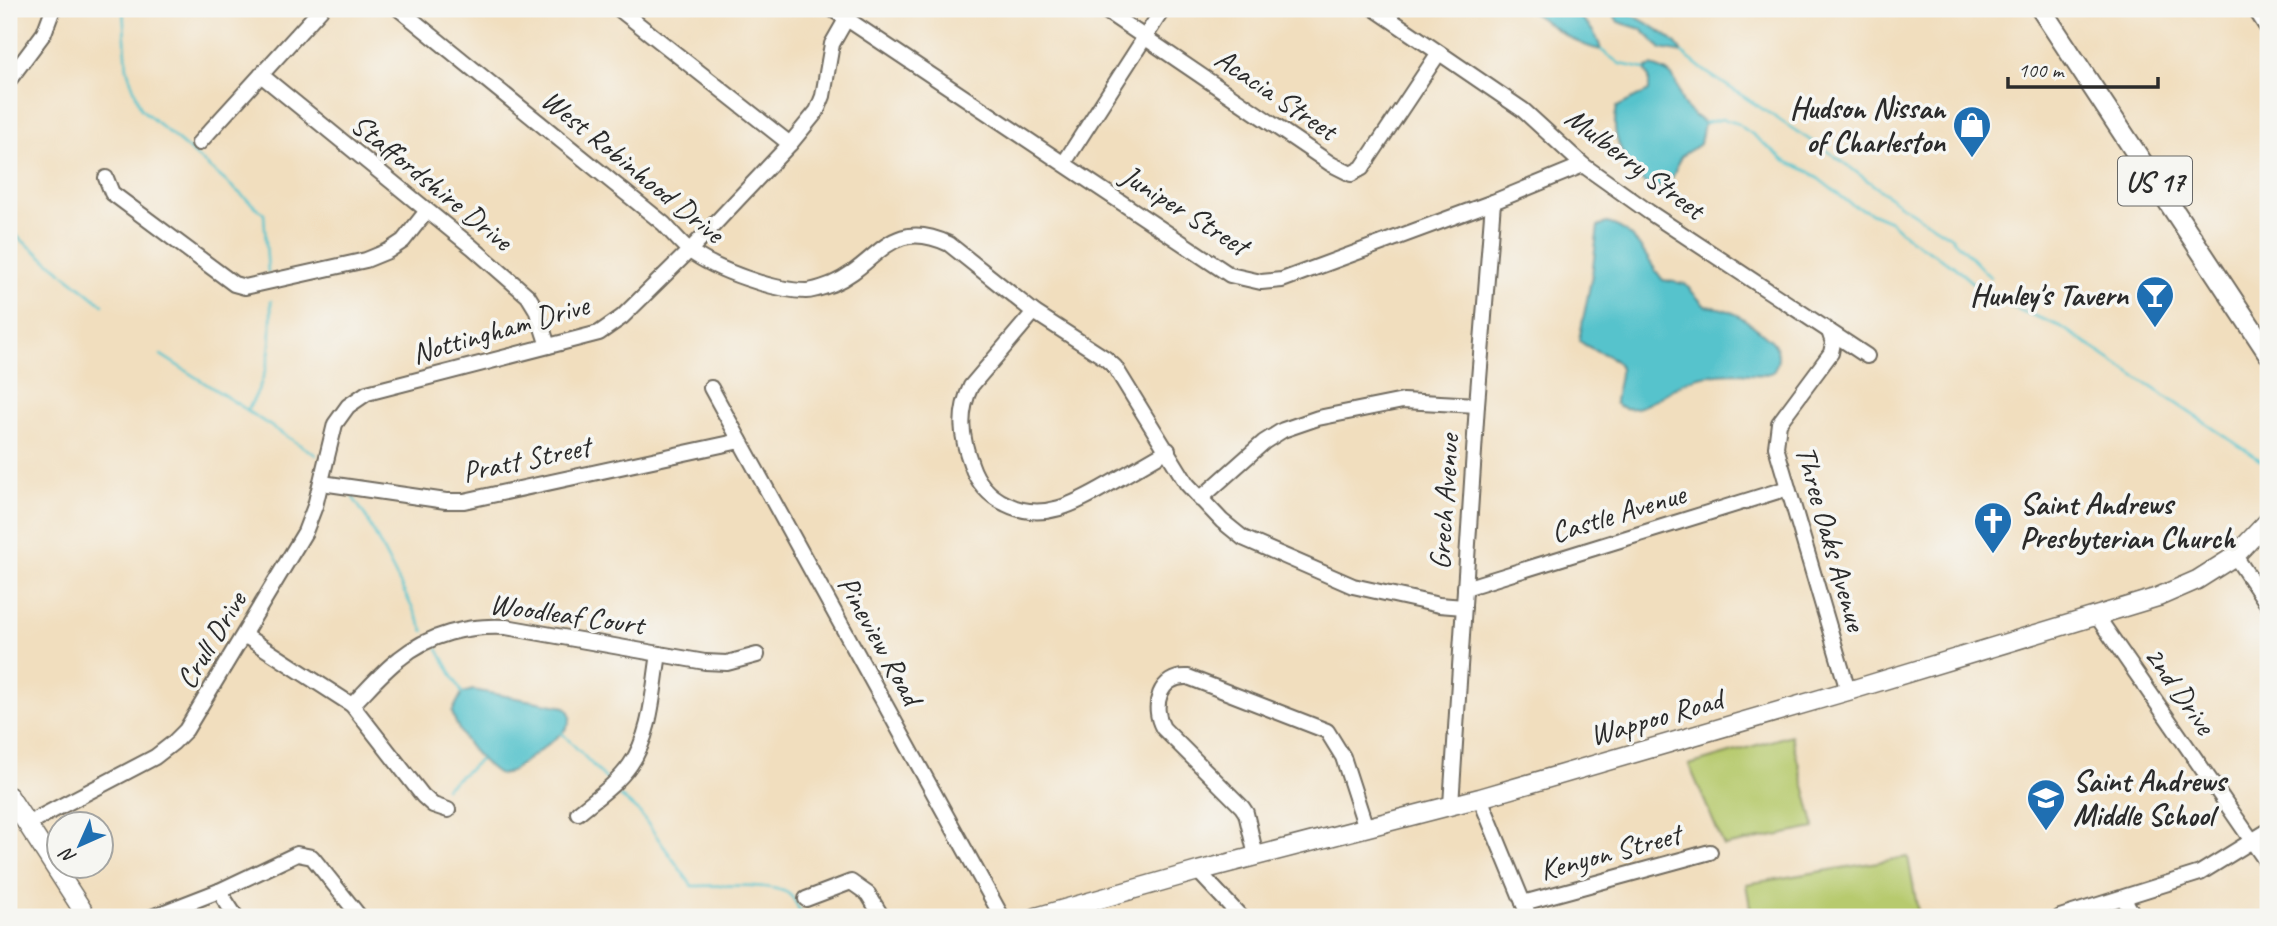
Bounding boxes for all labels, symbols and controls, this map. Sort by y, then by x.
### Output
street label: Acacia Street [1208,39,1347,150]
scale bar [2008,46,2158,90]
text: 100 m [2018,57,2065,83]
street label: West Robinhood Drive [534,81,734,253]
place label: Hudson Nissan of Charleston [1790,89,1947,161]
street label: Mulberry Street [1558,98,1715,229]
shop icon: Hudson Nissan of Charleston [1951,104,1993,159]
street label: Staffordshire Drive [343,105,522,260]
street label: Juniper Street [1112,155,1259,266]
road number: US 17 [2118,156,2192,206]
bar icon: Hunley's Tavern [2134,274,2176,329]
place label: Hunley's Tavern [1970,276,2129,314]
street label: Nottingham Drive [407,285,595,372]
street label: Pratt Street [459,426,597,491]
street label: Grech Avenue [1420,431,1468,571]
street label: Three Oaks Avenue [1786,441,1876,637]
street label: Castle Avenue [1546,474,1692,551]
place label: Saint Andrews Presbyterian Church [2020,485,2236,557]
church icon: Saint Andrews Presbyterian Church [1972,500,2014,555]
street label: Pineview Road [829,569,933,715]
street label: Crull Drive [167,582,256,696]
street label: Woodleaf Court [488,584,649,644]
street label: 2nd Drive [2136,638,2225,744]
street label: Wappoo Road [1585,679,1731,754]
place label: Saint Andrews Middle School [2073,762,2229,834]
school or university icon: Saint Andrews Middle School [2025,777,2067,832]
north arrow [46,810,116,880]
street label: Kenyon Street [1536,814,1688,889]
text: N [54,841,81,869]

